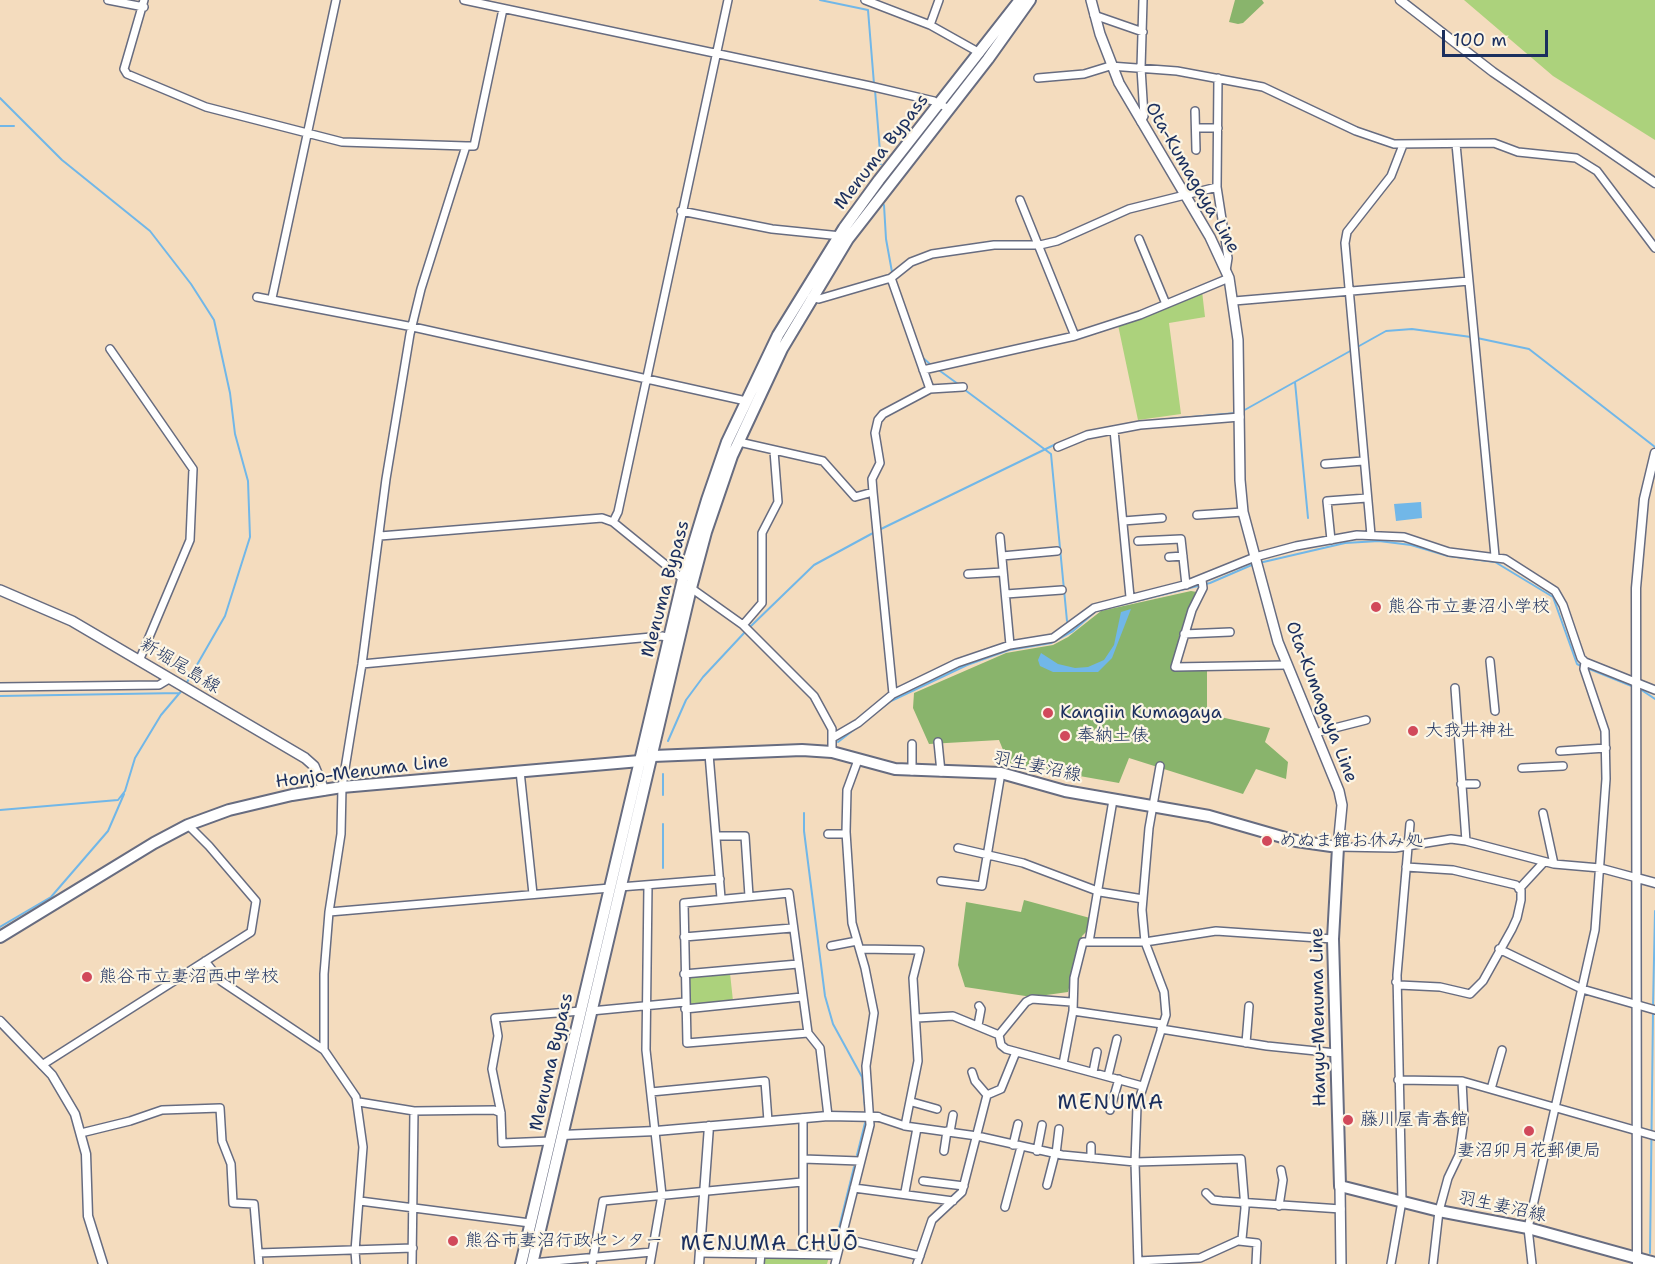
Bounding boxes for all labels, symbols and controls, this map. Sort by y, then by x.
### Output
scale bar [1445,18,1552,56]
text: 100 m [1453,28,1507,52]
street label: Menuma Bypass [830,90,934,214]
street label: Ota-Kumagaya Line [1140,99,1244,257]
street label: Menuma Bypass [637,518,695,660]
place label: 熊谷市立妻沼小学校 [1388,596,1550,618]
marker: 熊谷市立妻沼小学校 [1369,600,1383,614]
street label: Ota-Kumagaya Line [1280,618,1362,786]
street label: 新堀尾島線 [136,634,224,698]
place label: Kangiin Kumagaya [1060,702,1222,724]
marker: Kangiin Kumagaya [1041,706,1055,720]
place label: 大我井神社 [1425,720,1515,742]
marker: 大我井神社 [1406,724,1420,738]
place label: 奉納土俵 [1077,725,1149,747]
marker: 奉納土俵 [1058,729,1072,743]
street label: 羽生妻沼線 [991,747,1083,787]
street label: Honjo-Menuma Line [274,751,450,793]
place label: めぬま館お休み処 [1279,830,1423,852]
marker: めぬま館お休み処 [1260,834,1274,848]
street label: Hanyu-Menuma Line [1307,927,1331,1107]
place label: 熊谷市立妻沼西中学校 [99,966,279,988]
marker: 熊谷市立妻沼西中学校 [80,970,94,984]
street label: Menuma Bypass [526,991,578,1133]
district label: MENUMA [1057,1091,1165,1117]
place label: 藤川屋青春館 [1360,1109,1468,1131]
marker: 藤川屋青春館 [1341,1113,1355,1127]
marker: 妻沼卯月花郵便局 [1522,1124,1536,1138]
place label: 妻沼卯月花郵便局 [1457,1140,1601,1162]
street label: 羽生妻沼線 [1456,1187,1548,1227]
place label: 熊谷市妻沼行政センター [465,1230,663,1252]
district label: MENUMA CHŪŌ [681,1232,859,1258]
marker: 熊谷市妻沼行政センター [446,1234,460,1248]

